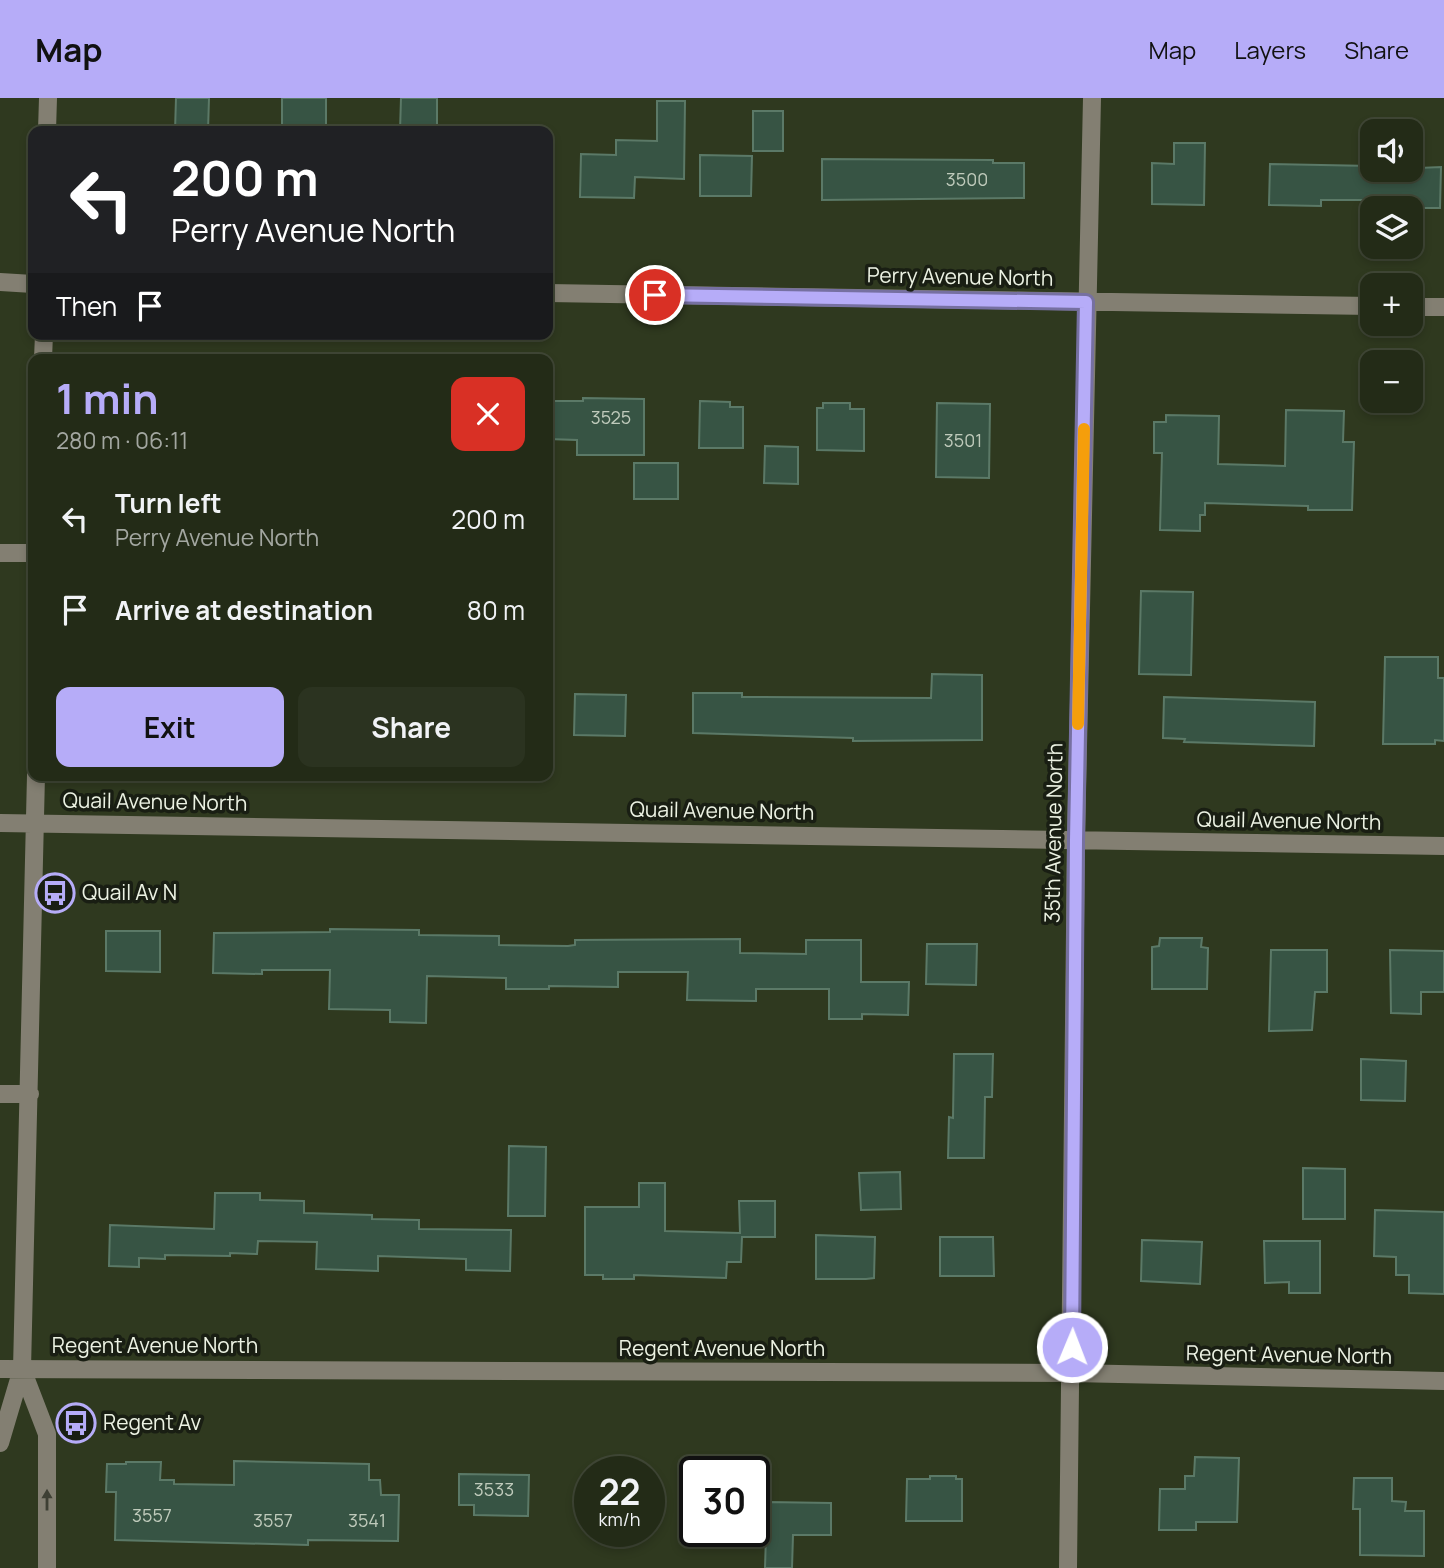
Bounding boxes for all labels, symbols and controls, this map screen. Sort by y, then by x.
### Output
text: Map [35,27,103,72]
text: Map [1149,33,1196,66]
text: Layers [1234,33,1306,66]
text: Share [1344,33,1409,66]
map controls [1360,119,1423,413]
button: sound [1360,119,1423,182]
text: 200 m [171,144,319,211]
icon: left [56,154,147,245]
house number: 3500 [946,167,988,191]
button: layers [1360,196,1423,259]
text: Perry Avenue North [171,208,455,252]
street label: Perry Avenue North [867,260,1054,292]
pin [625,265,685,325]
button: + [1360,273,1423,336]
icon: arrive [636,276,674,314]
icon: arrive [131,287,169,325]
text: Then [56,288,117,324]
button: − [1360,350,1423,413]
text: 1 min [56,369,159,427]
button: close [451,377,525,451]
house number: 3525 [591,405,631,429]
text: 280 m · 06:11 [56,424,188,456]
house number: 3501 [944,428,982,452]
text: Turn left [115,485,222,521]
icon: left [56,500,94,538]
text: 200 m [451,501,525,537]
text: Perry Avenue North [115,521,319,553]
icon: arrive [56,591,94,629]
text: Arrive at destination [115,592,373,628]
text: 80 m [467,592,525,628]
button: Exit [56,687,284,767]
button: Share [298,687,525,767]
street label: 35th Avenue North [1037,743,1069,923]
street label: Quail Avenue North [62,785,248,817]
street label: Quail Avenue North [629,794,815,826]
street label: Quail Avenue North [1196,804,1382,836]
bus stop icon: Quail Av N [34,872,76,914]
place label: Quail Av N [82,878,177,906]
position arrow [1035,1310,1109,1384]
street label: Regent Avenue North [52,1331,258,1359]
street label: Regent Avenue North [619,1334,825,1362]
street label: Regent Avenue North [1186,1338,1392,1370]
bus stop icon: Regent Av [55,1402,97,1444]
place label: Regent Av [103,1408,201,1436]
speed limit sign: 30 [679,1456,770,1547]
text: 22 [599,1468,640,1516]
house number: 3533 [474,1477,514,1501]
one-way arrow [41,1489,53,1511]
house number: 3557 [132,1503,172,1527]
text: km/h [599,1507,640,1531]
house number: 3557 [253,1508,293,1532]
house number: 3541 [348,1508,386,1532]

